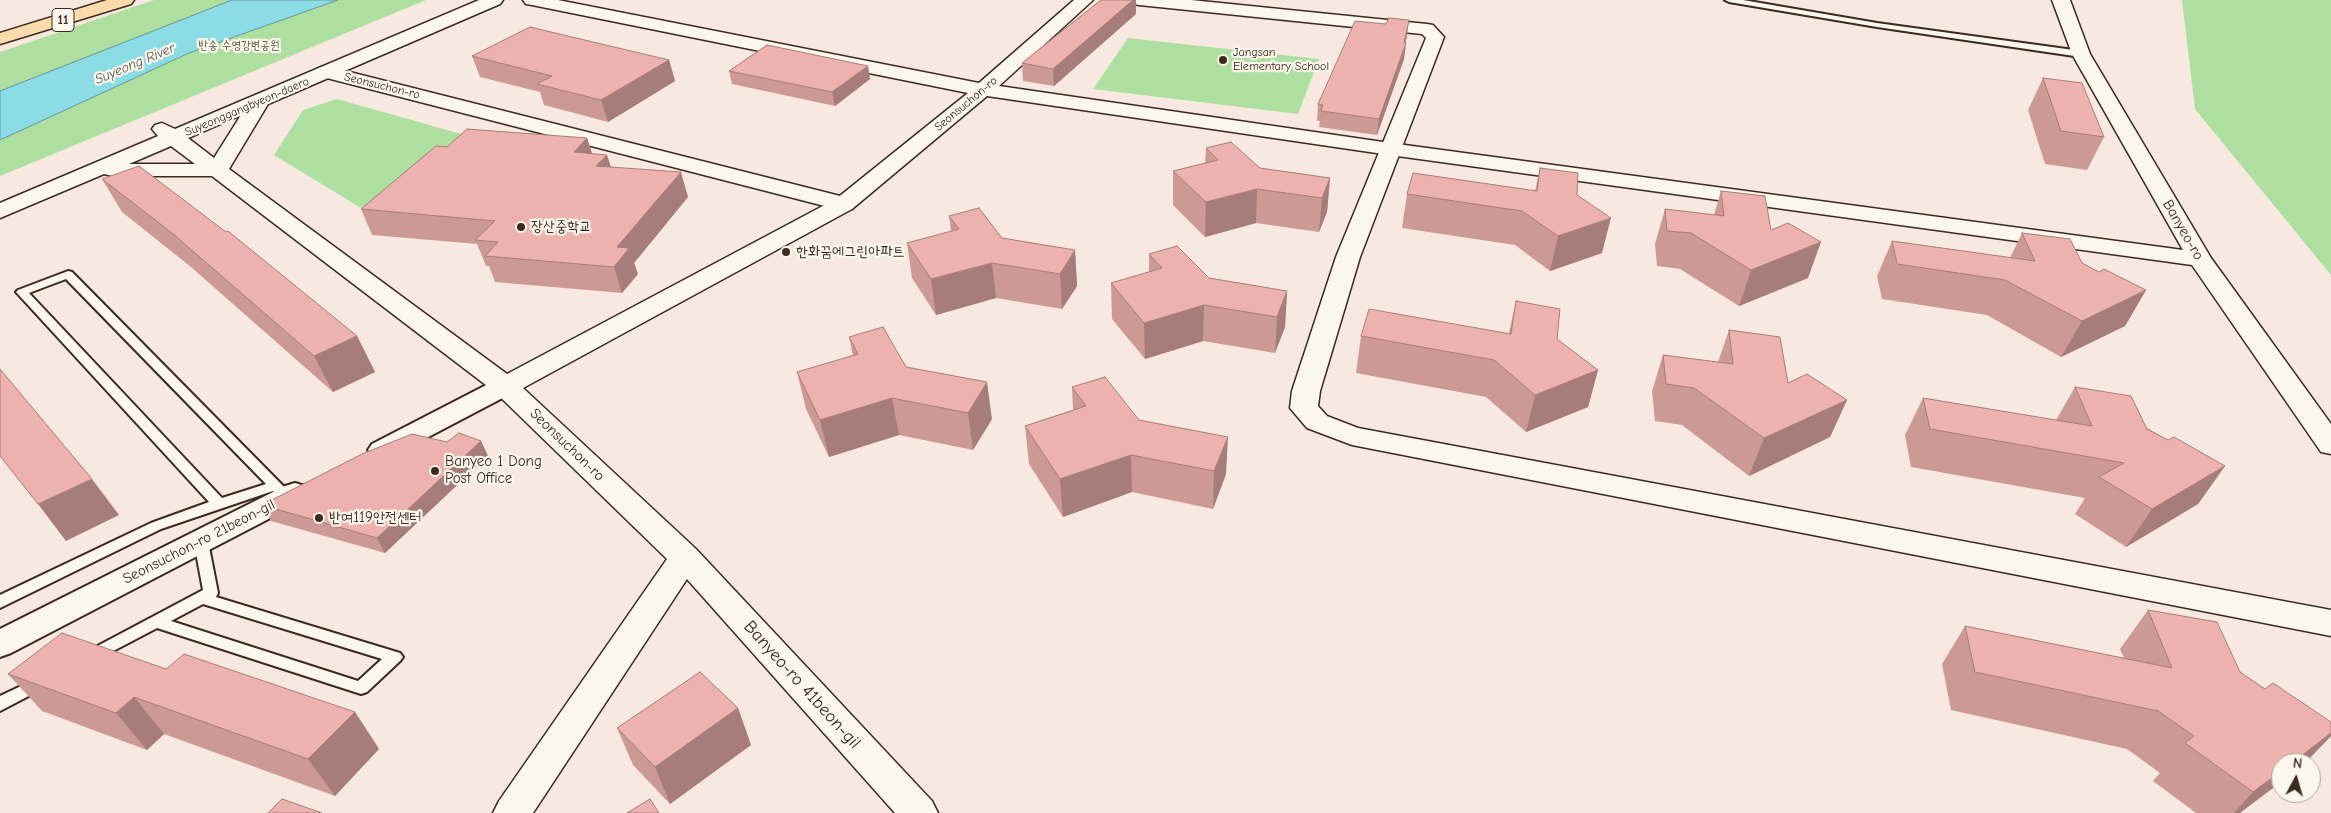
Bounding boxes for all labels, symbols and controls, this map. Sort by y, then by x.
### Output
road number: 11 [52,8,74,32]
park label: 반송 수영강변공원 [198,39,280,53]
water label: Suyeong River [92,40,178,88]
place label: Jangsan Elementary School [1233,46,1329,74]
marker: Jangsan Elementary School [1217,54,1229,66]
street label: Seonsuchon-ro [343,70,421,102]
street label: Suyeonggangbyeon-daero [183,74,311,140]
street label: Seonsuchon-ro [932,74,1000,134]
street label: Banyeo-ro [2158,197,2208,263]
place label: 장산중학교 [531,218,591,236]
marker: 장산중학교 [515,221,527,233]
place label: 한화꿈에그린아파트 [796,243,905,261]
marker: 한화꿈에그린아파트 [780,246,792,258]
street label: Seonsuchon-ro [526,405,608,485]
place label: Banyeo 1 Dong Post Office [445,453,542,488]
marker: Banyeo 1 Dong Post Office [429,465,441,477]
street label: Seonsuchon-ro 21beon-gil [120,496,278,588]
place label: 반여119안전센터 [329,509,421,527]
marker: 반여119안전센터 [313,512,325,524]
street label: Banyeo-ro 41beon-gil [739,616,865,754]
north arrow [2271,753,2321,803]
text: N [2292,755,2303,773]

